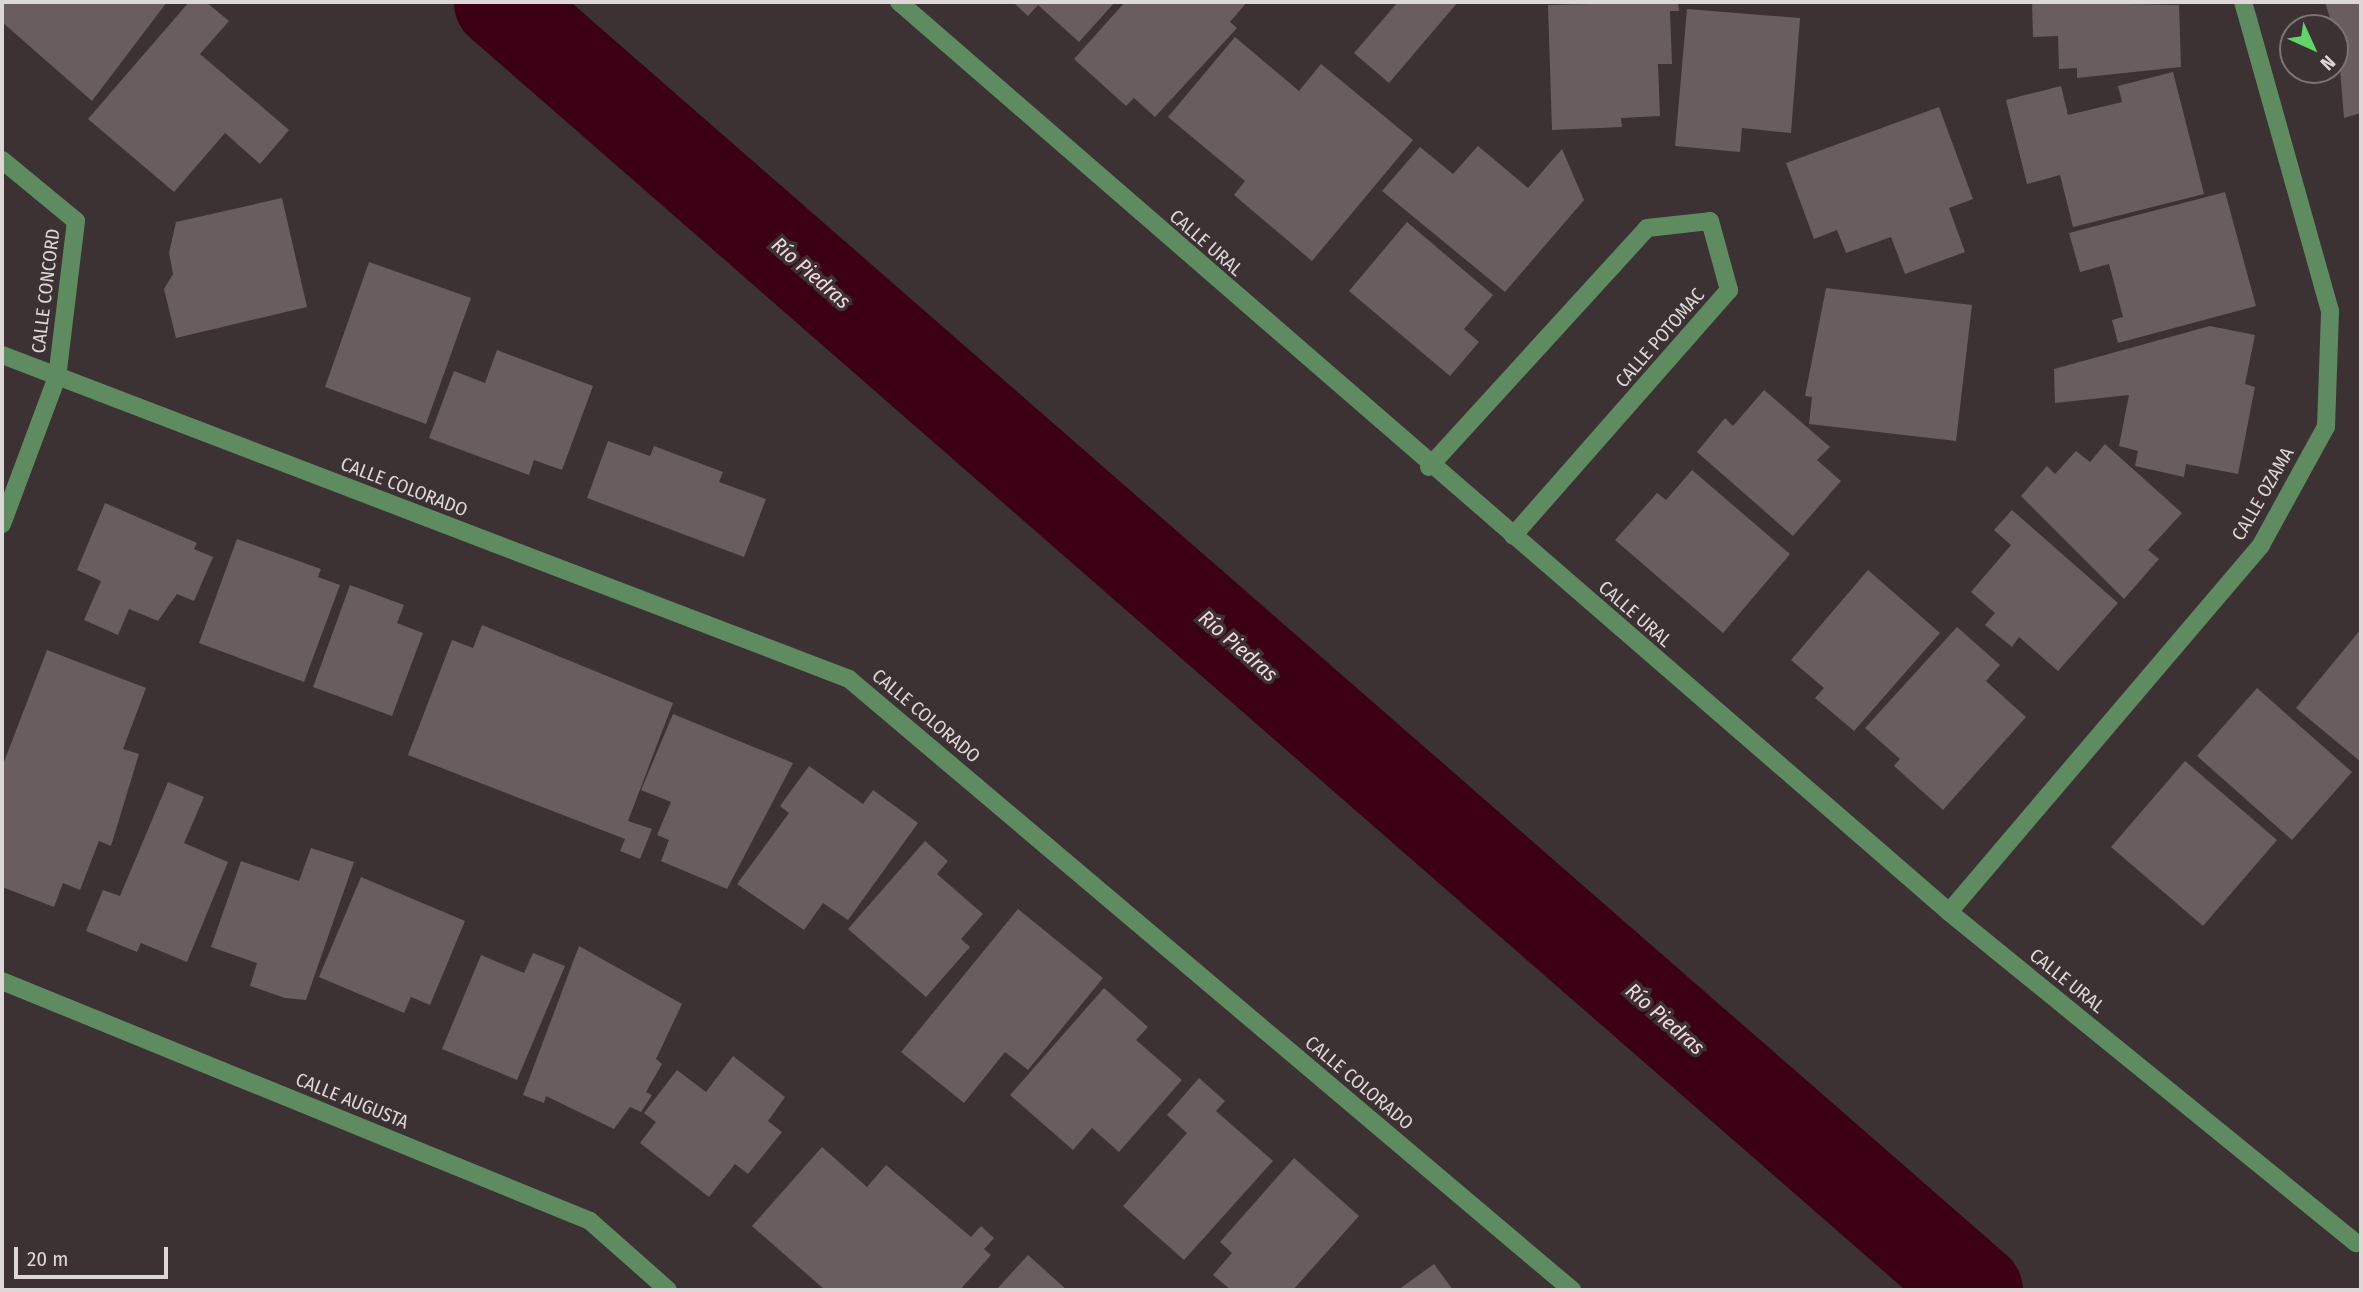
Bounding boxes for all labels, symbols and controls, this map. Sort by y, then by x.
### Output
north arrow [2279,14,2349,84]
text: N [2316,51,2340,75]
street label: CALLE URAL [1165,205,1247,281]
street label: CALLE CONCORD [27,227,65,355]
water label: Río Piedras [766,232,856,314]
street label: CALLE POTOMAC [1611,284,1709,392]
street label: CALLE OZAMA [2227,443,2299,545]
street label: CALLE COLORADO [337,452,471,522]
street label: CALLE URAL [1594,576,1676,652]
water label: Río Piedras [1193,605,1283,687]
street label: CALLE COLORADO [867,664,985,768]
street label: CALLE URAL [2025,944,2109,1018]
water label: Río Piedras [1620,978,1710,1060]
street label: CALLE COLORADO [1300,1031,1418,1135]
street label: CALLE AUGUSTA [292,1068,412,1134]
scale bar [18,1232,172,1276]
text: 20 m [27,1246,68,1272]

